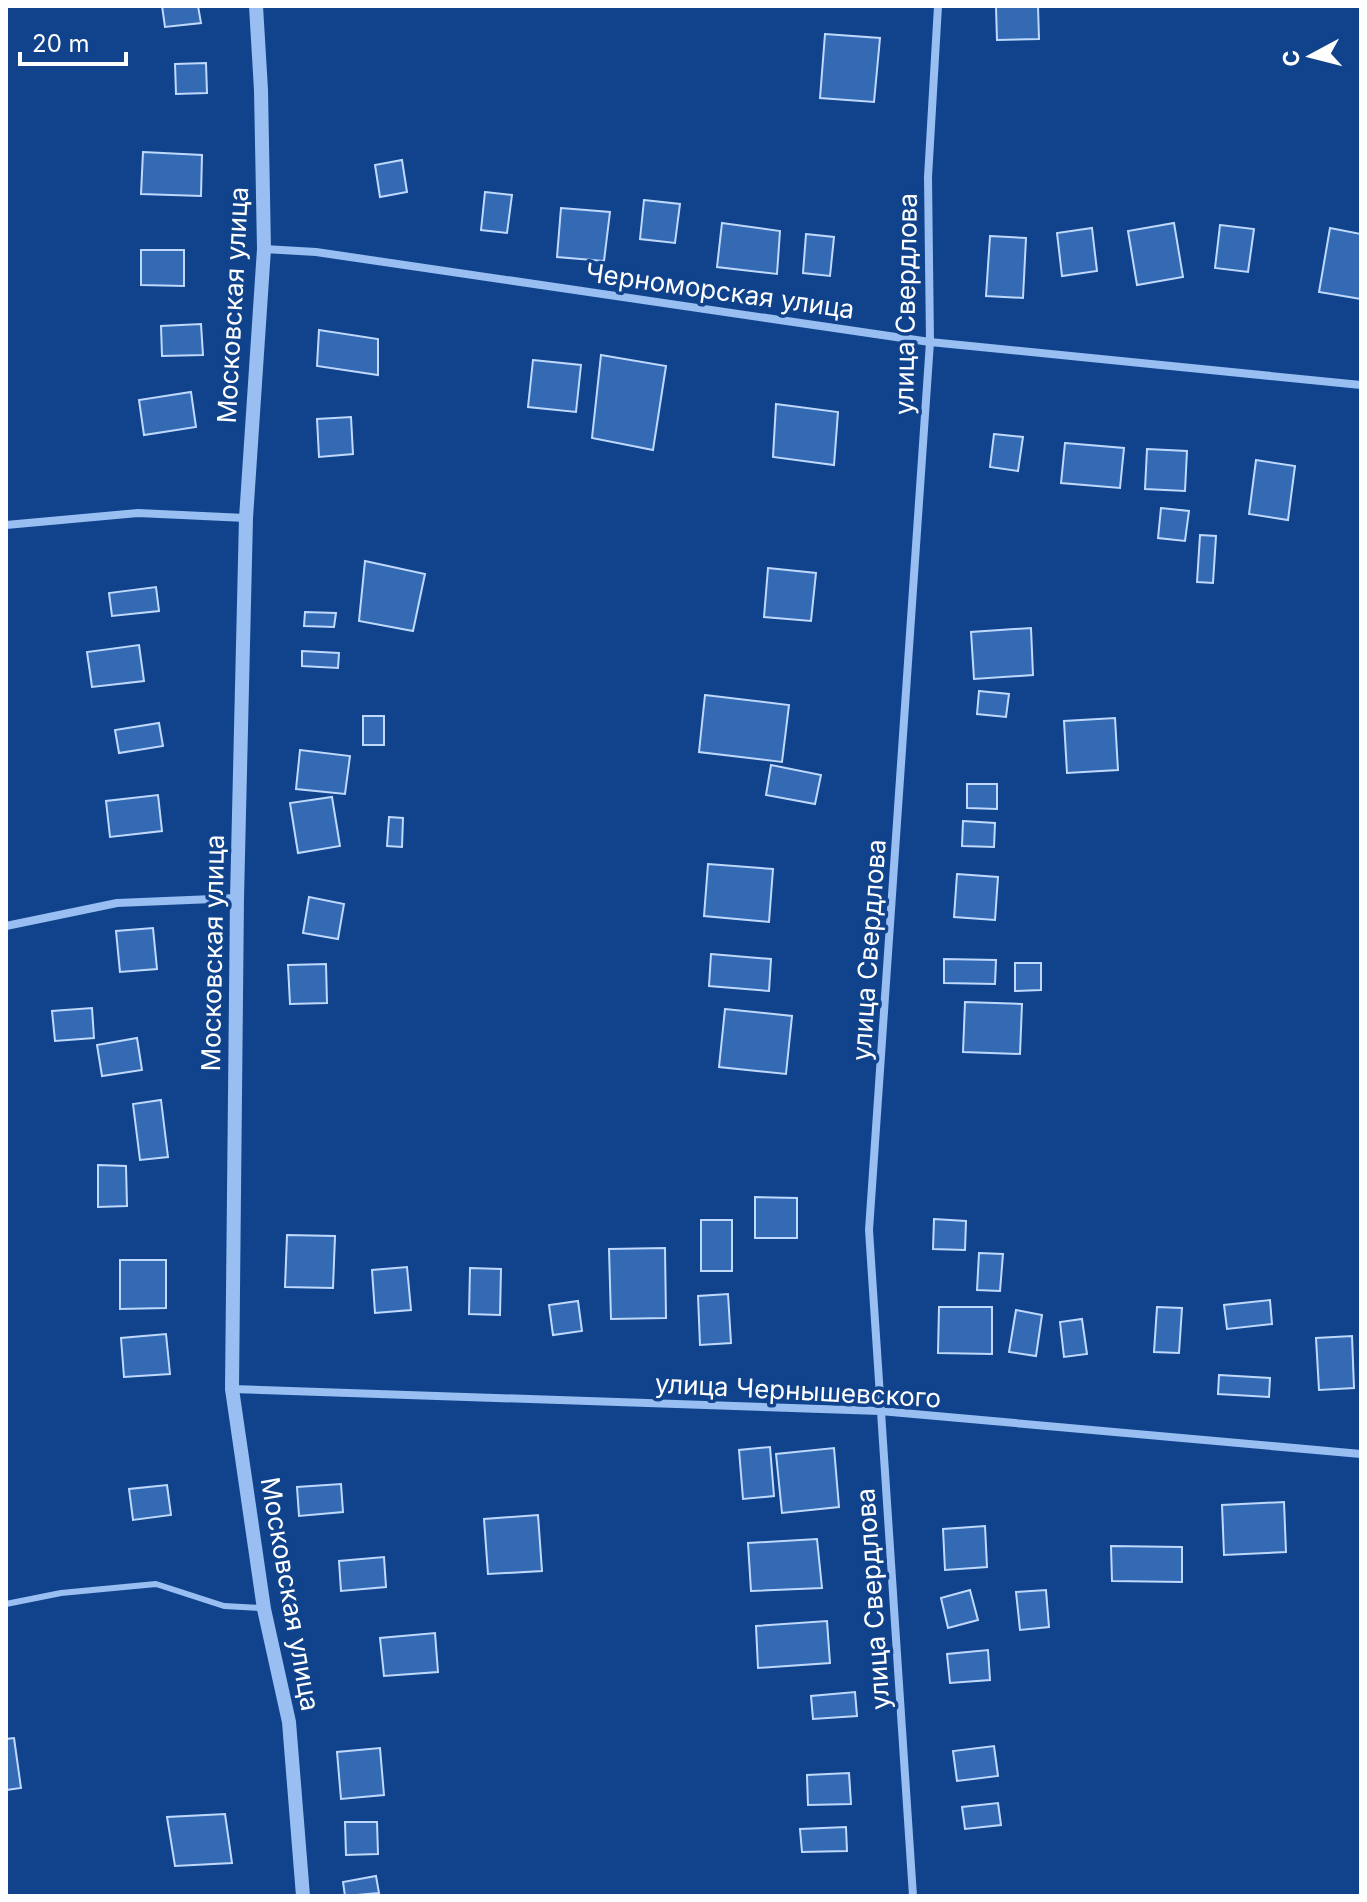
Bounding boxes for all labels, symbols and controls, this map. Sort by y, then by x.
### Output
scale bar [20,16,126,66]
north arrow [1271,16,1351,96]
text: 20 m [32,29,90,58]
text: С [1277,49,1305,68]
street label: Московская улица [211,186,254,424]
street label: улица Свердлова [888,193,923,415]
street label: Черноморская улица [584,256,856,325]
street label: Московская улица [195,834,230,1072]
street label: улица Свердлова [845,838,892,1062]
street label: улица Чернышевского [654,1368,942,1413]
street label: Московская улица [255,1475,326,1713]
street label: улица Свердлова [849,1487,896,1711]

